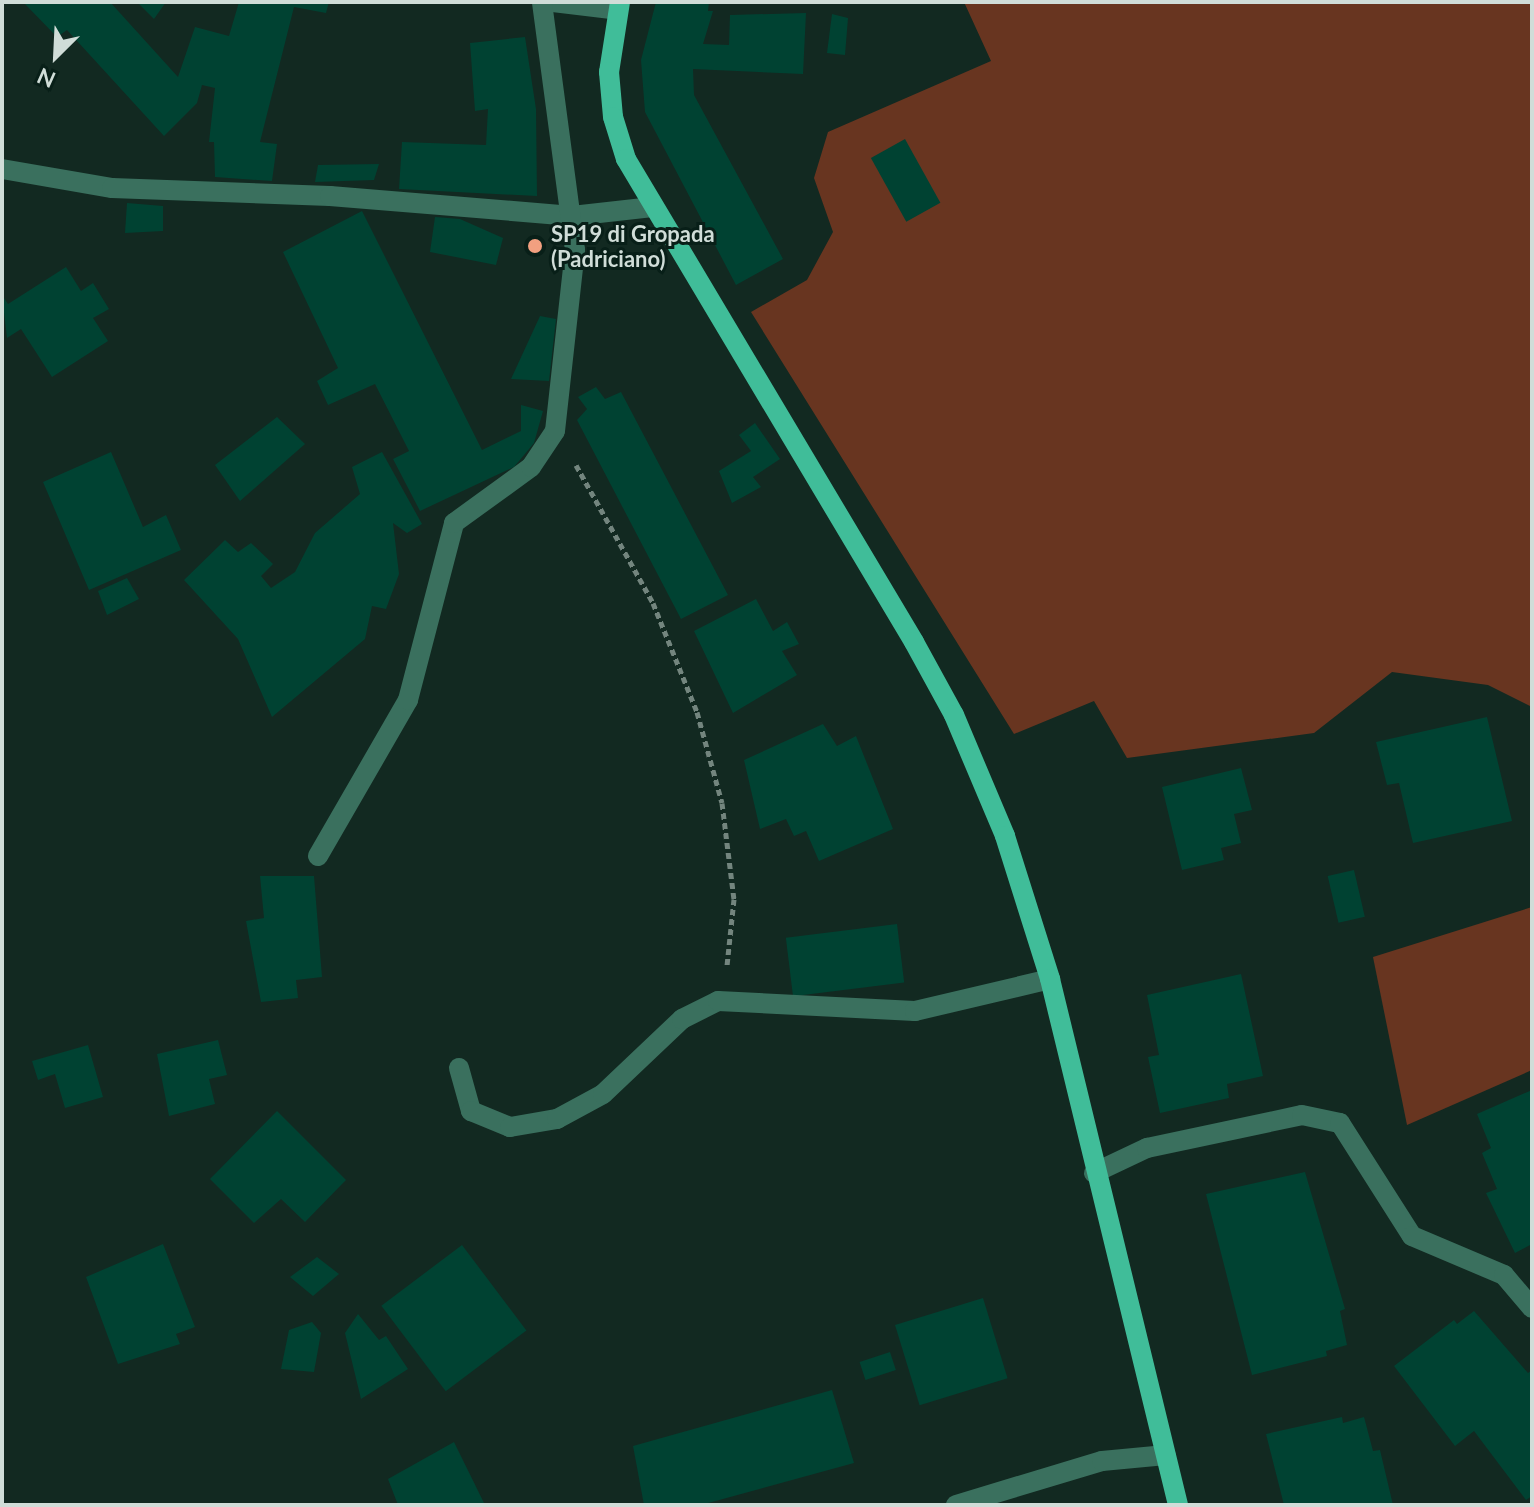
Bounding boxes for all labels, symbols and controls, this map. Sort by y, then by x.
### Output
north arrow [16,16,96,96]
text: N [33,63,59,94]
place label: SP19 di Gropada (Padriciano) [551,220,715,272]
marker: SP19 di Gropada (Padriciano) [526,237,544,255]

